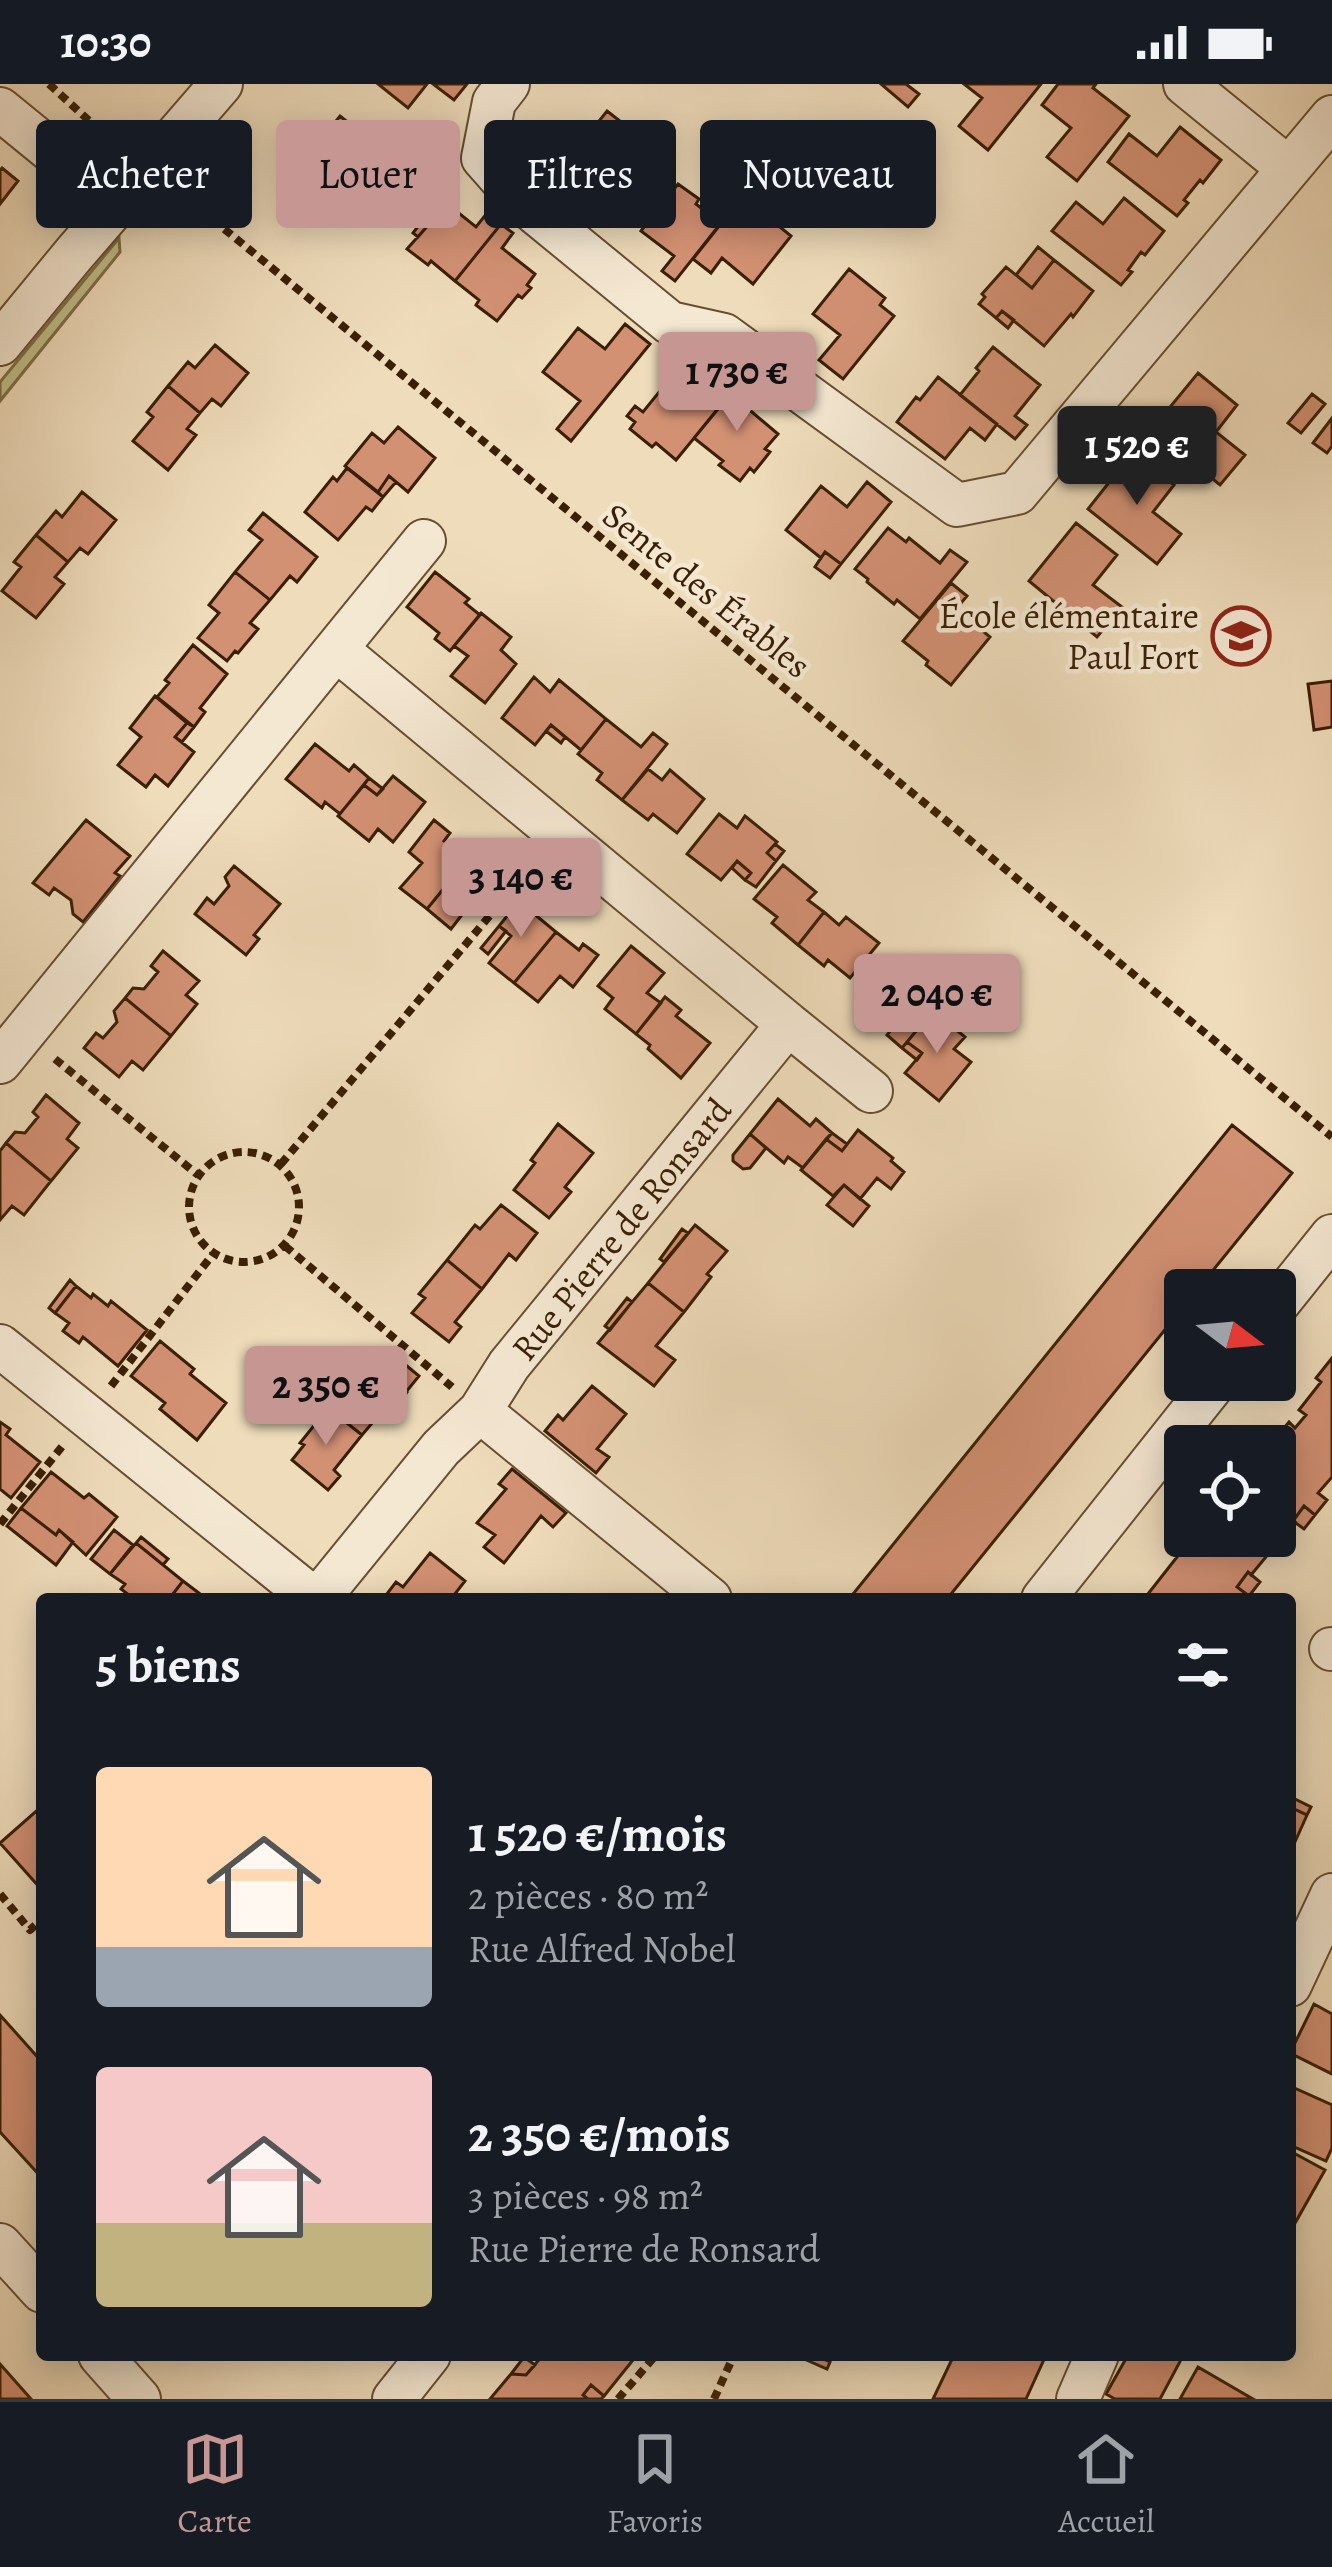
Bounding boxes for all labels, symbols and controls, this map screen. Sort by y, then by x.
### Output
text: 10:30 [60,11,151,73]
chip: Acheter [36,120,252,228]
chip: Louer [276,120,460,228]
chip: Filtres [484,120,676,228]
chip: Nouveau [700,120,936,228]
pin: 1 730 € [626,332,848,434]
text: 1 730 € [686,344,788,397]
pin: 1 520 € [1026,406,1248,508]
text: 1 520 € [1084,418,1190,471]
street label: Sente des Érables [593,491,821,689]
place label: École élémentaire Paul Fort [939,591,1199,681]
school or university icon: École élémentaire Paul Fort [1210,605,1272,667]
pin: 3 140 € [410,838,632,940]
text: 3 140 € [469,850,573,903]
pin: 2 040 € [826,954,1048,1056]
text: 2 040 € [881,966,993,1019]
street label: Rue Pierre de Ronsard [500,1087,743,1371]
north arrow [1164,1269,1296,1401]
map controls [1164,1269,1296,1557]
pin: 2 350 € [215,1346,437,1448]
text: 2 350 € [272,1358,380,1411]
button: locate [1164,1425,1296,1557]
text: 5 biens [96,1630,241,1700]
icon: filters [1170,1632,1236,1698]
text: 1 520 €/mois [468,1799,727,1869]
icon: home [192,1815,336,1959]
text: 2 pièces · 80 m² [468,1869,708,1922]
text: Rue Alfred Nobel [468,1922,736,1975]
text: 2 350 €/mois [468,2099,731,2169]
icon: home [192,2115,336,2259]
text: 3 pièces · 98 m² [468,2169,703,2222]
text: Rue Pierre de Ronsard [468,2222,820,2275]
tab: Carte [178,2426,252,2543]
tab: Favoris [607,2426,703,2543]
tab: Accueil [1058,2426,1154,2543]

